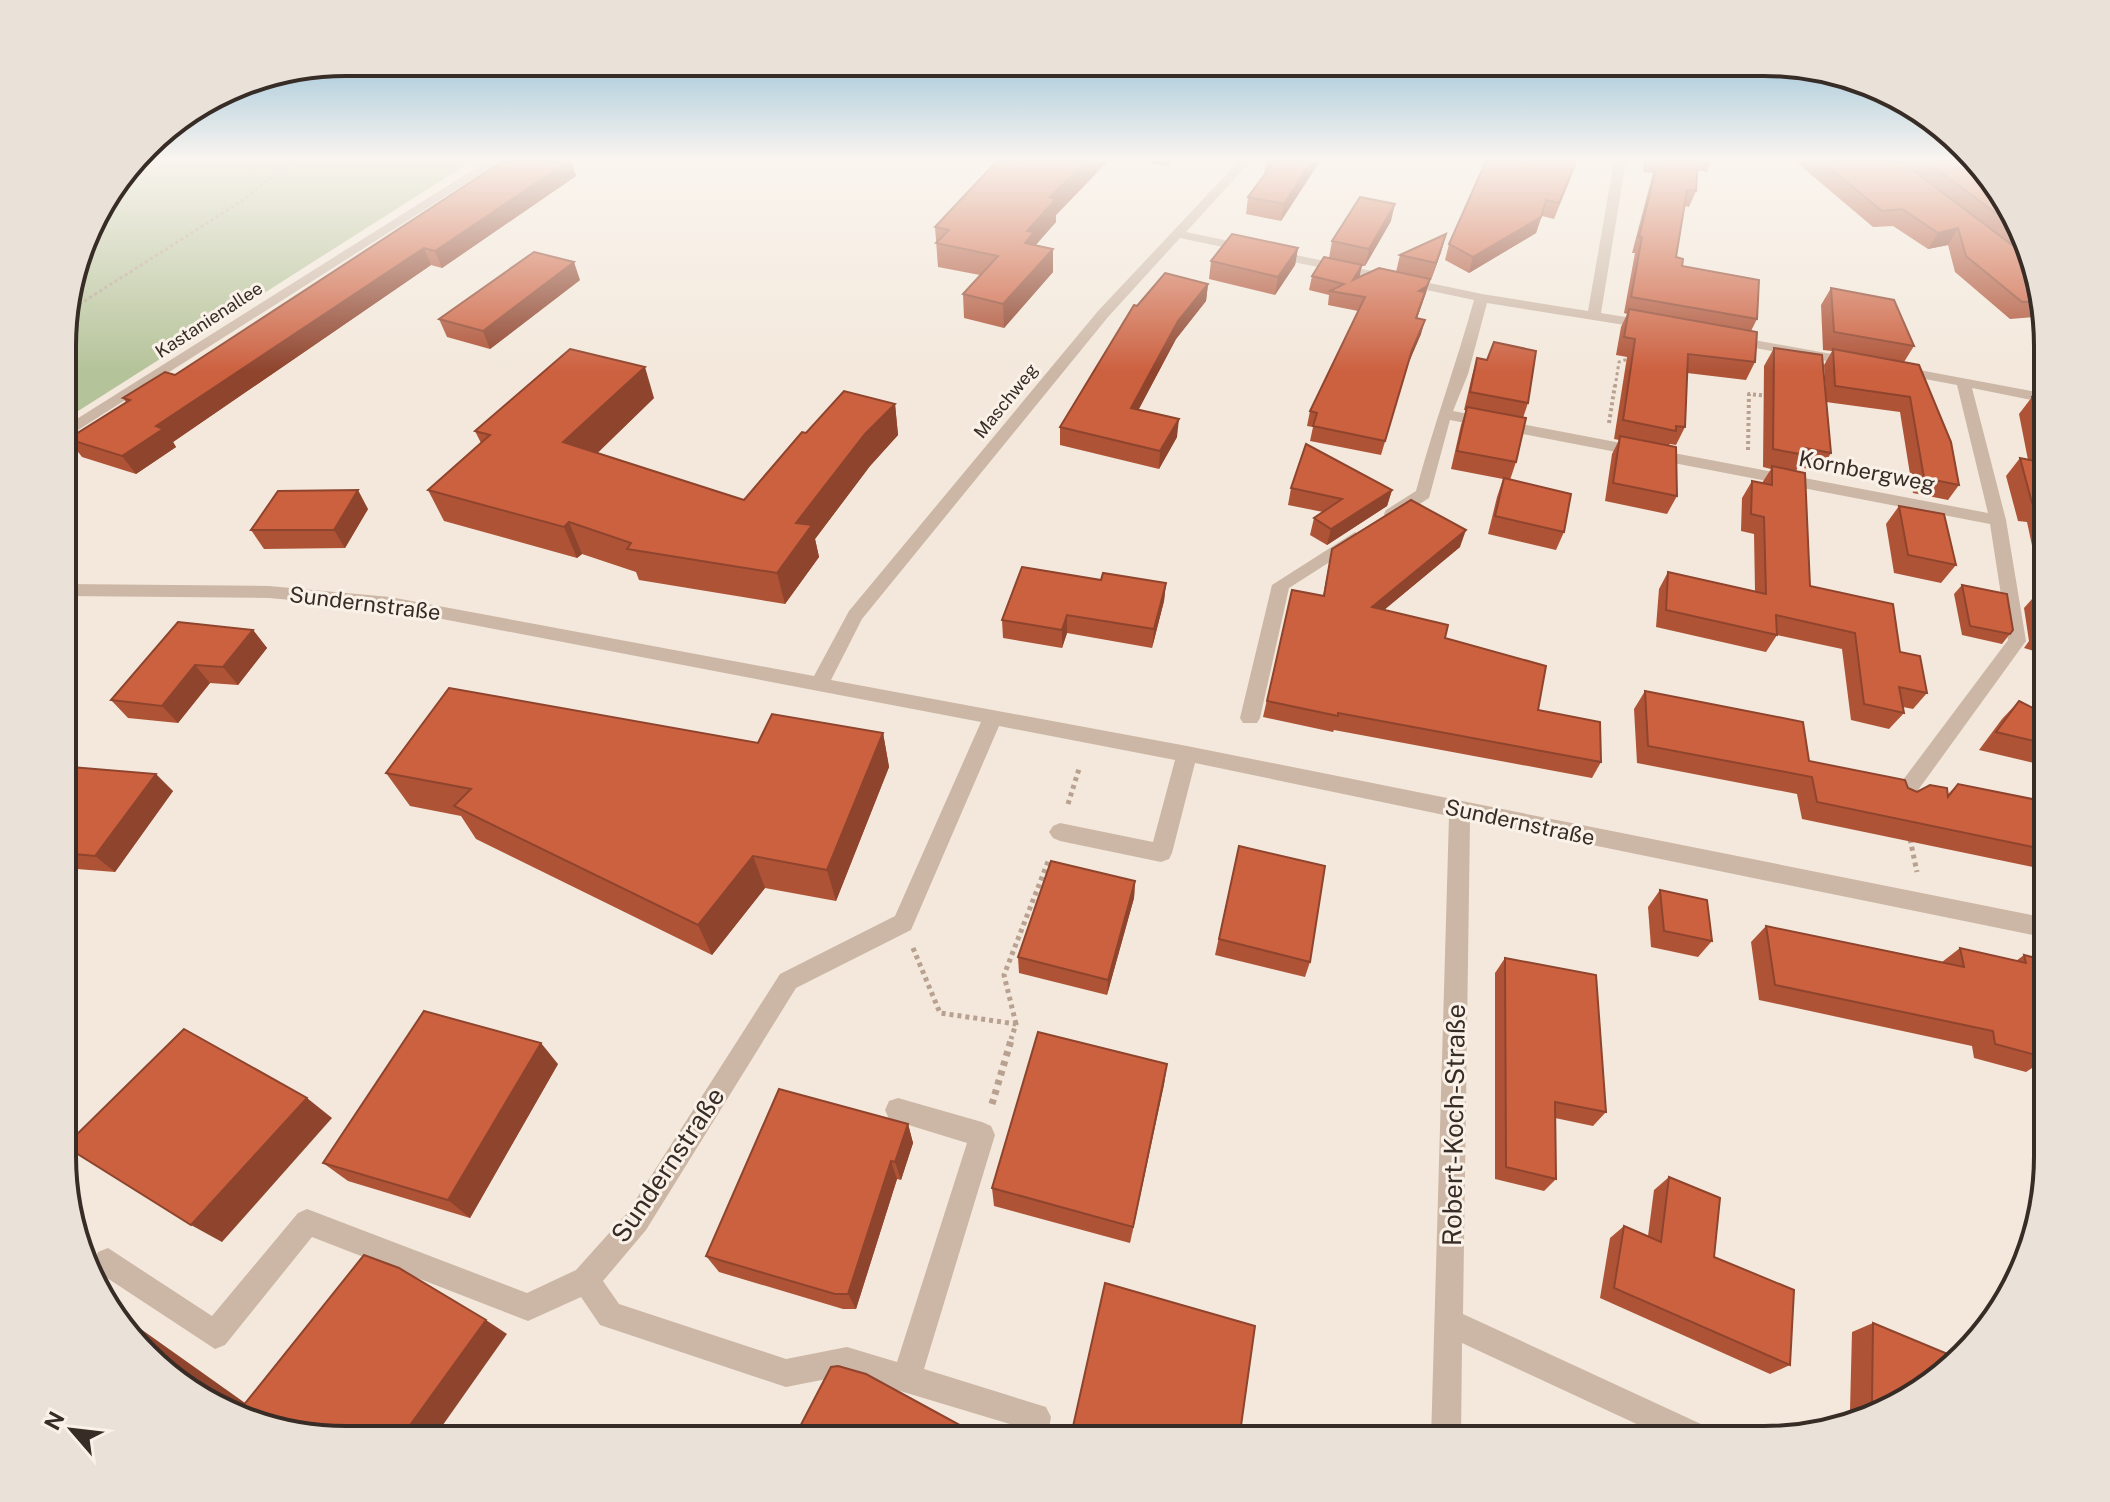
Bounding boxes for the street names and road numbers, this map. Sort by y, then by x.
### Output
street label: Kastanienallee [151,277,266,362]
street label: Maschweg [969,359,1042,442]
street label: Kornbergweg [1796,445,1938,497]
street label: Sundernstraße [288,581,442,625]
street label: Sundernstraße [1443,793,1597,851]
street label: Robert-Koch-Straße [1436,1004,1471,1246]
street label: Sundernstraße [604,1081,731,1248]

